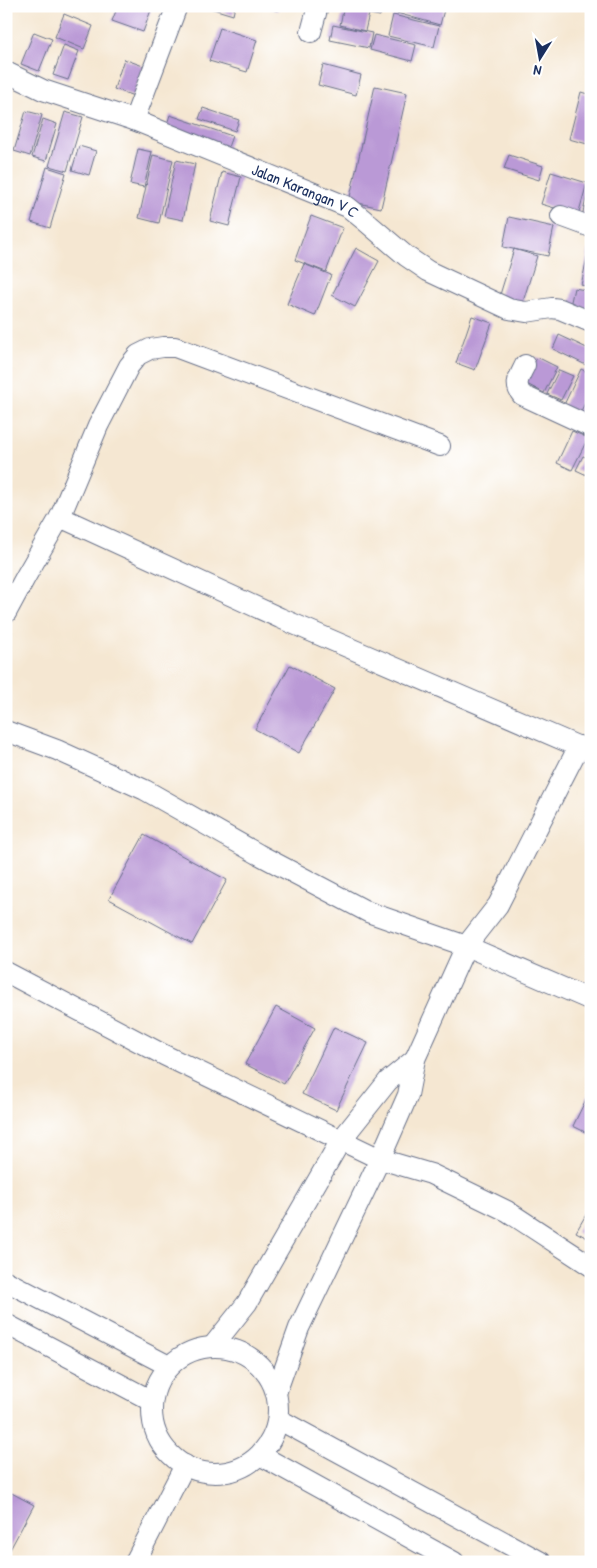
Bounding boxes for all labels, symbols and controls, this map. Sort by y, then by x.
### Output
north arrow [514,32,564,82]
text: N [531,61,543,81]
street label: Jalan Karangan V C [249,158,364,223]

